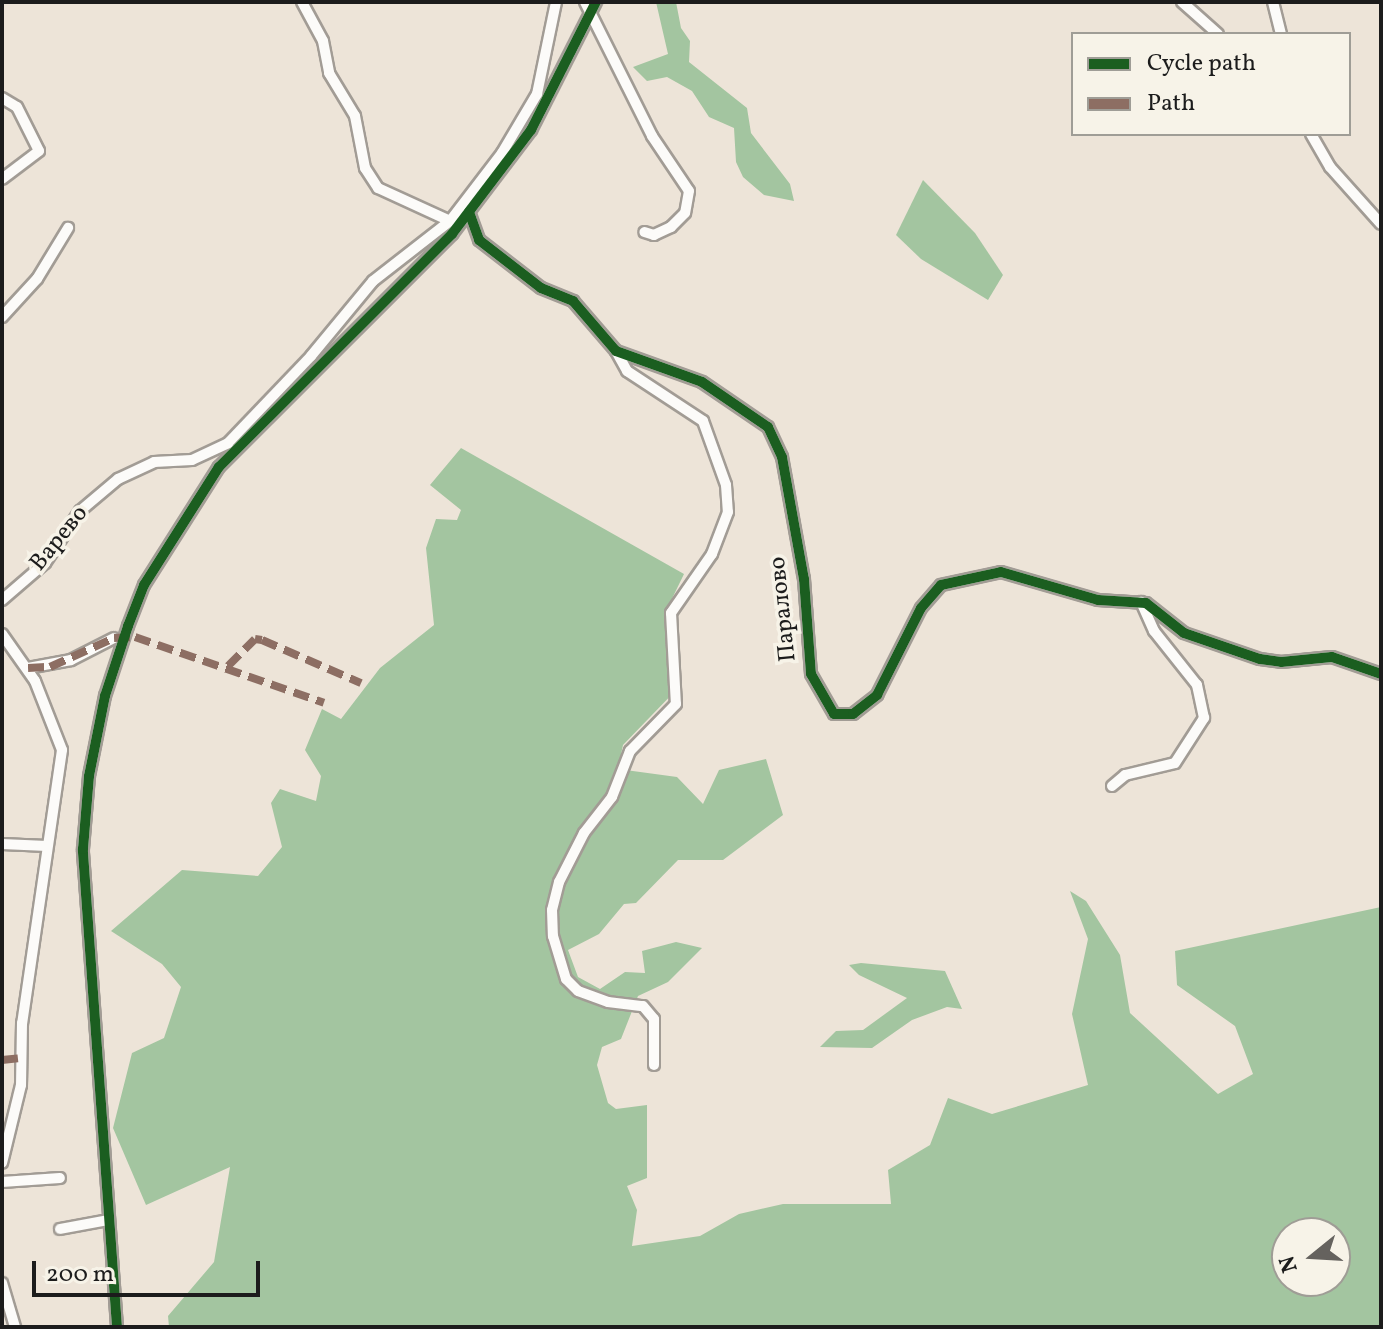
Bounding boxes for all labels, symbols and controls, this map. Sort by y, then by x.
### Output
legend [1071,32,1351,136]
text: Cycle path [1147,47,1256,81]
text: Path [1147,87,1195,121]
street label: Варево [25,500,95,578]
street label: Паралово [764,555,804,663]
north arrow [1271,1217,1351,1297]
scale bar [36,1245,264,1295]
text: N [1272,1252,1307,1276]
text: 200 m [46,1258,114,1292]

